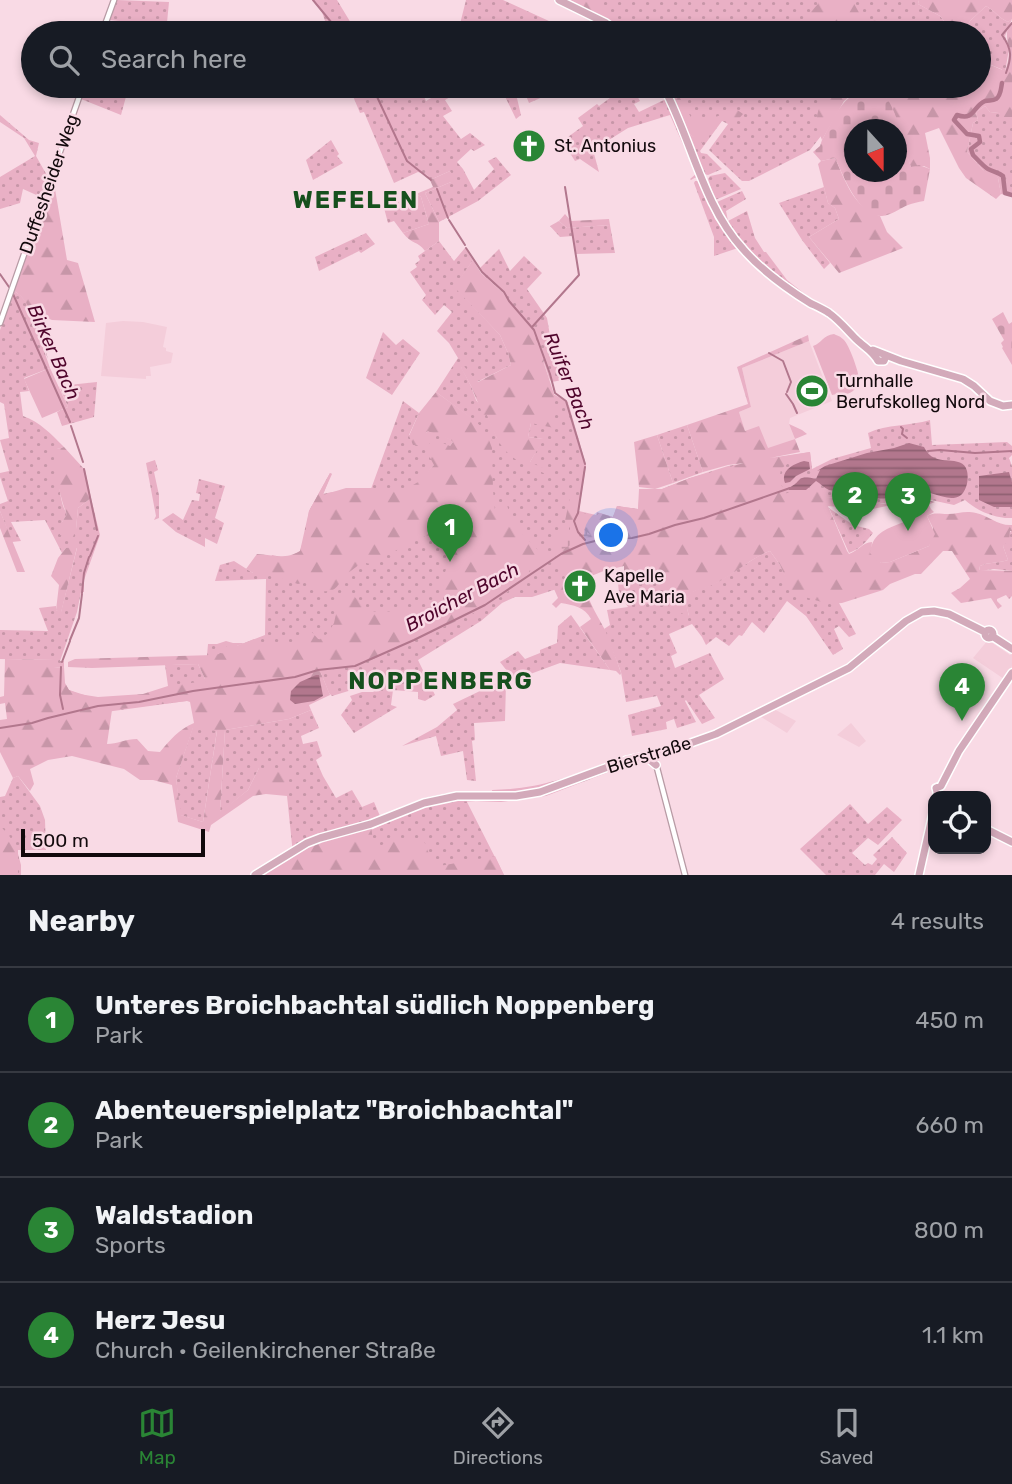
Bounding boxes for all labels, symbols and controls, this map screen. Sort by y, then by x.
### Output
search box [21,21,991,98]
icon: search [45,41,83,79]
text: Search here [101,44,247,75]
street label: Duffesheider Weg [15,111,83,257]
north arrow [844,119,907,182]
church icon: St. Antonius [510,127,548,165]
place label: St. Antonius [554,135,656,157]
district label: WEFELEN [293,186,419,214]
water label: Birker Bach [23,301,85,403]
water label: Ruifer Bach [539,329,599,433]
place label: Turnhalle Berufskolleg Nord [836,370,985,413]
sports icon: Turnhalle Berufskolleg Nord [793,372,831,410]
pin: 2 [832,472,878,530]
pin: 3 [885,473,931,531]
pin: 1 [427,504,473,562]
your location [594,518,628,552]
water label: Broicher Bach [401,557,523,637]
place label: Kapelle Ave Maria [604,565,685,608]
church icon: Kapelle Ave Maria [561,567,599,605]
pin: 4 [939,663,985,721]
district label: NOPPENBERG [348,667,534,695]
street label: Bierstraße [604,732,694,778]
map controls [928,791,991,854]
button: locate [928,791,991,854]
scale bar [21,826,205,858]
text: 500 m [32,829,89,852]
text: Nearby [28,903,135,939]
text: 4 results [891,907,984,935]
text: Unteres Broichbachtal südlich Noppenberg [95,990,655,1021]
text: 1 [45,1006,57,1034]
text: 450 m [915,1006,984,1034]
text: Park [95,1021,143,1049]
text: Abenteuerspielplatz "Broichbachtal" [95,1095,574,1126]
text: 2 [44,1111,58,1139]
text: 660 m [916,1111,984,1139]
text: Park [95,1126,143,1154]
text: Waldstadion [95,1200,254,1231]
text: 3 [43,1216,59,1244]
text: 800 m [914,1216,984,1244]
text: Sports [95,1231,166,1259]
text: Herz Jesu [95,1305,225,1336]
text: 4 [43,1321,59,1349]
text: 1.1 km [922,1321,984,1349]
text: Church · Geilenkirchener Straße [95,1336,436,1364]
tab: Map [138,1404,176,1469]
tab: Directions [453,1404,543,1469]
tab: Saved [819,1404,874,1469]

